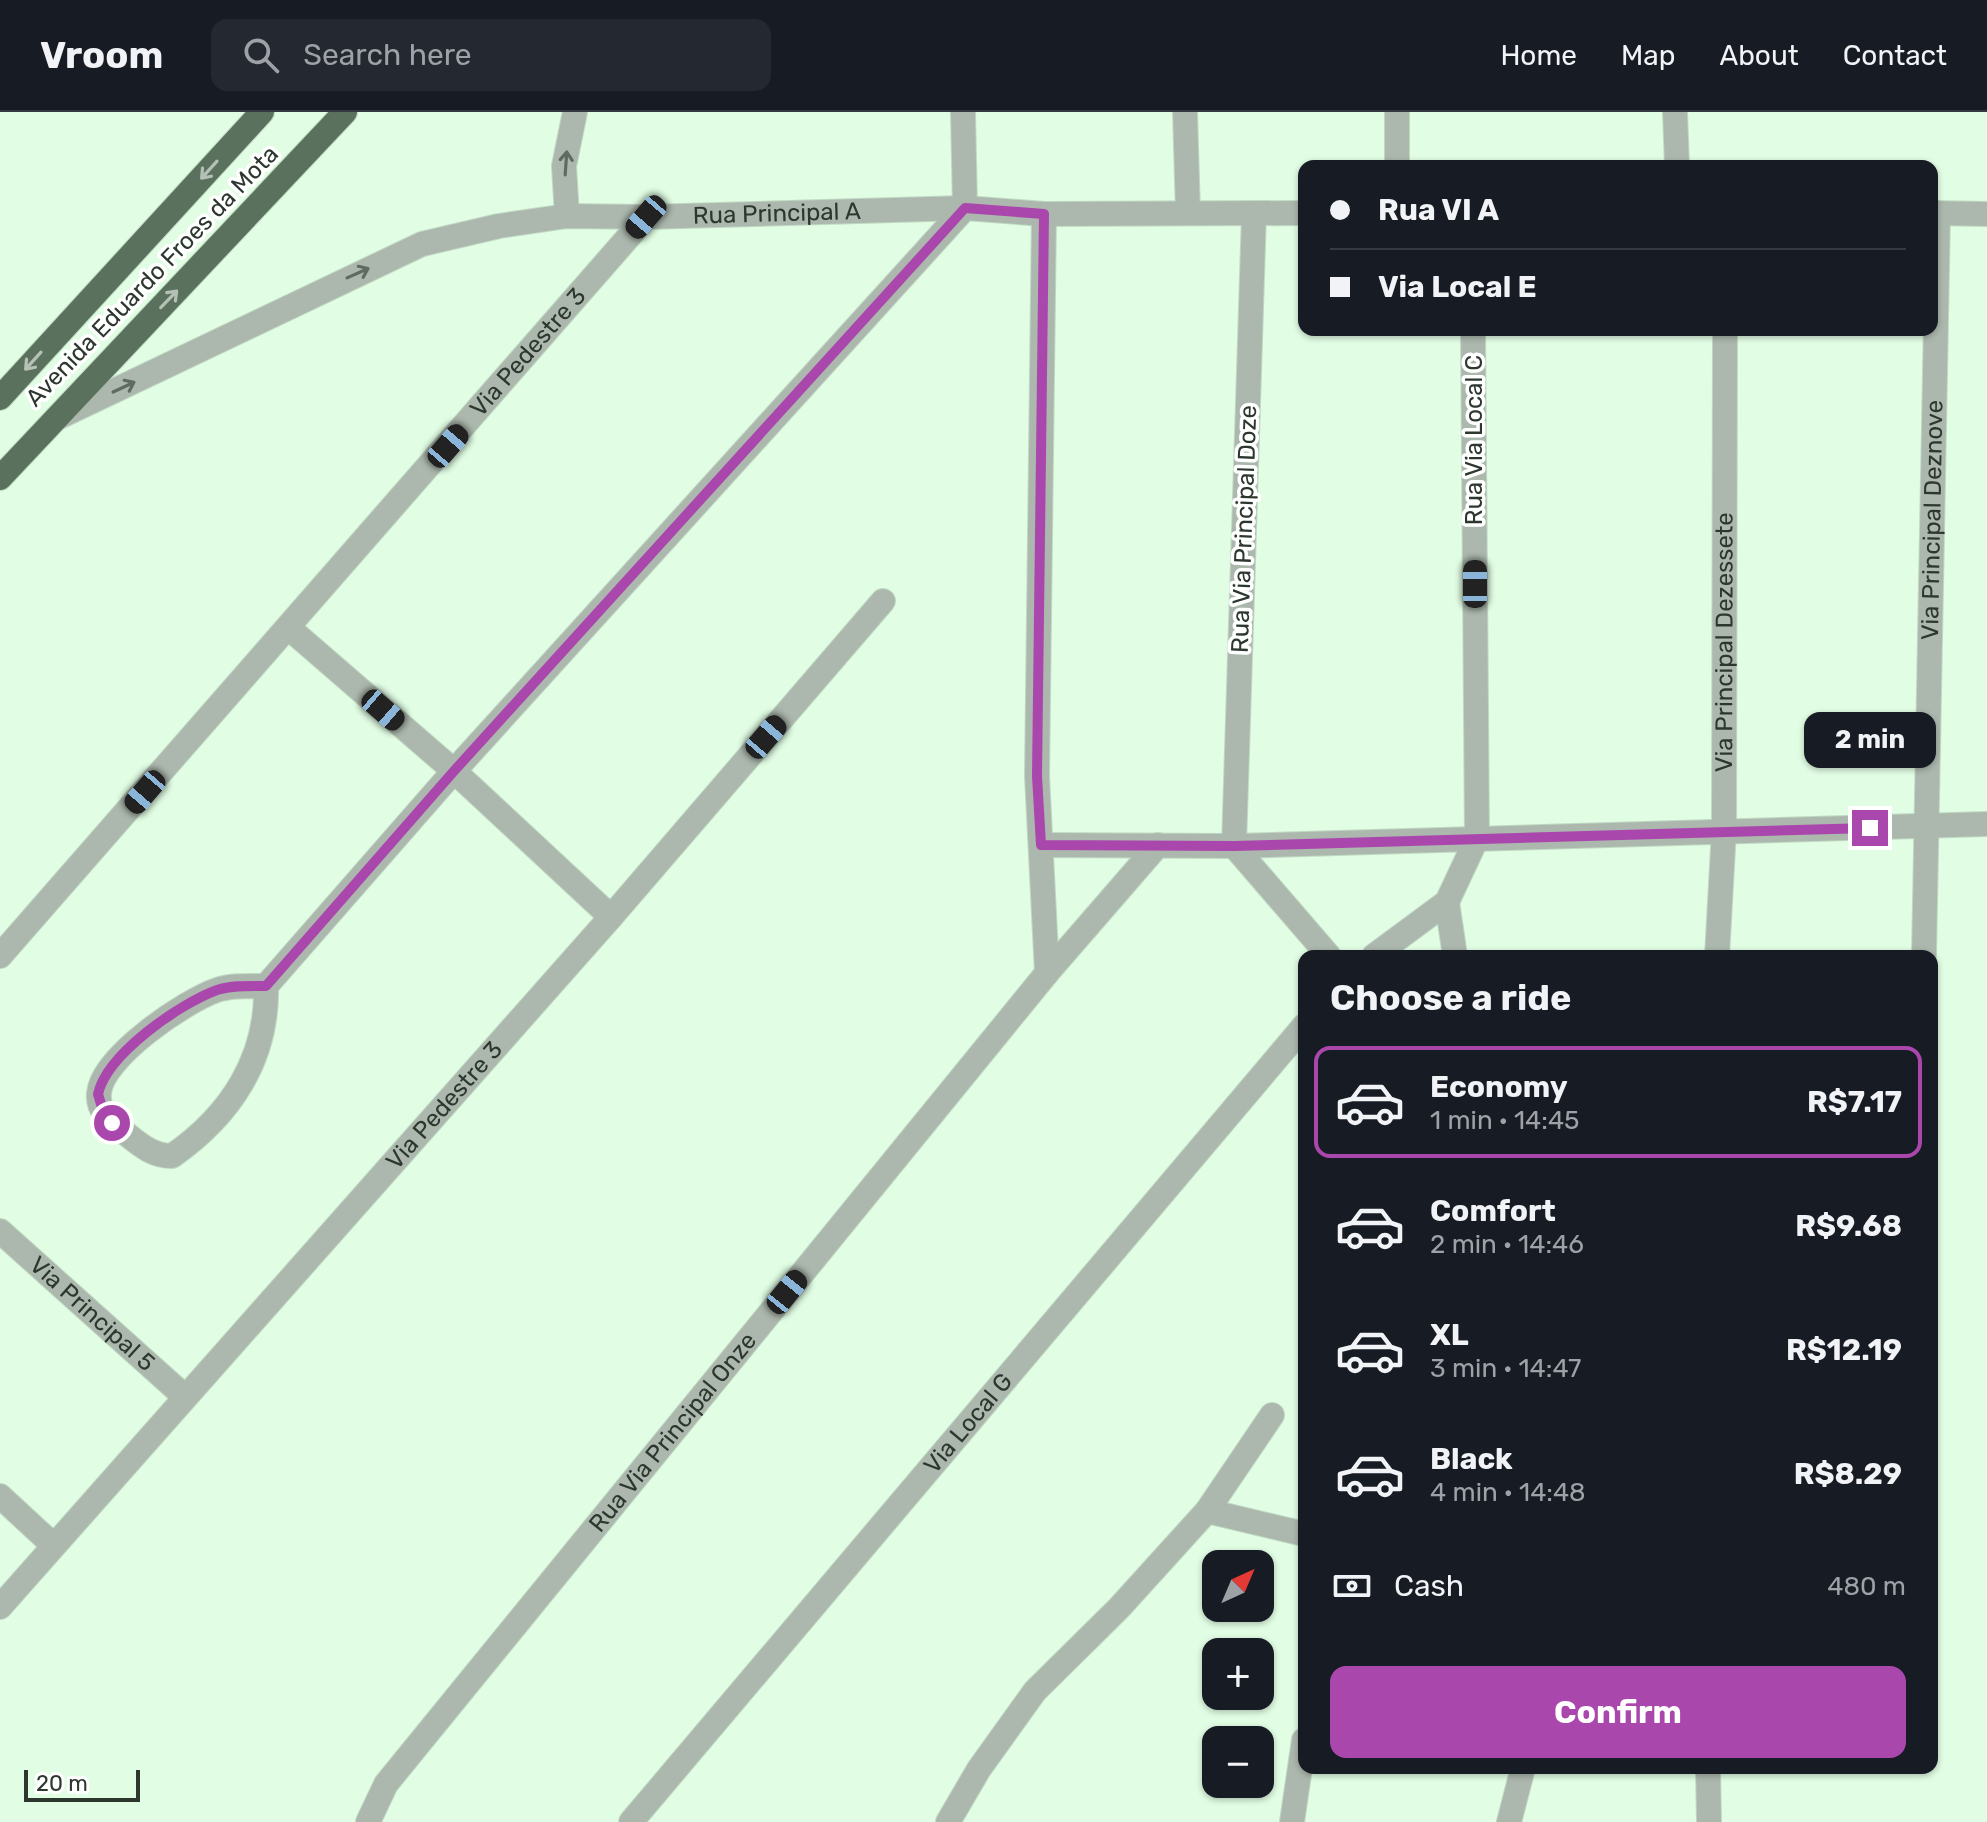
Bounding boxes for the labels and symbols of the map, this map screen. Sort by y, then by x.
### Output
street label: Avenida Eduardo Froes da Mota [20,140,284,412]
one-way arrow [559,150,574,177]
one-way arrow [200,159,218,179]
car [621,191,671,243]
street label: Rua Principal A [692,197,861,230]
one-way arrow [346,265,370,280]
street label: Via Pedestre 3 [464,282,591,422]
one-way arrow [159,289,178,309]
one-way arrow [25,351,43,371]
street label: Rua Via Local C [1460,355,1488,525]
one-way arrow [112,378,136,393]
street label: Via Principal Deznove [1916,400,1948,640]
street label: Rua Via Principal Doze [1226,405,1262,653]
car [423,420,473,472]
street label: Via Principal Dezessete [1710,512,1739,772]
car [1463,560,1487,608]
car [357,685,409,735]
car [741,711,791,763]
callout: 2 min [1804,712,1936,768]
car [120,766,170,818]
route end [1852,810,1888,846]
street label: Via Pedestre 3 [380,1036,508,1175]
route start [94,1105,130,1141]
street label: Via Principal 5 [24,1251,161,1377]
car [763,1266,811,1318]
street label: Rua Via Principal Onze [583,1327,762,1537]
street label: Via Local G [918,1368,1018,1479]
north arrow [1202,1550,1274,1622]
scale bar [24,1766,140,1802]

